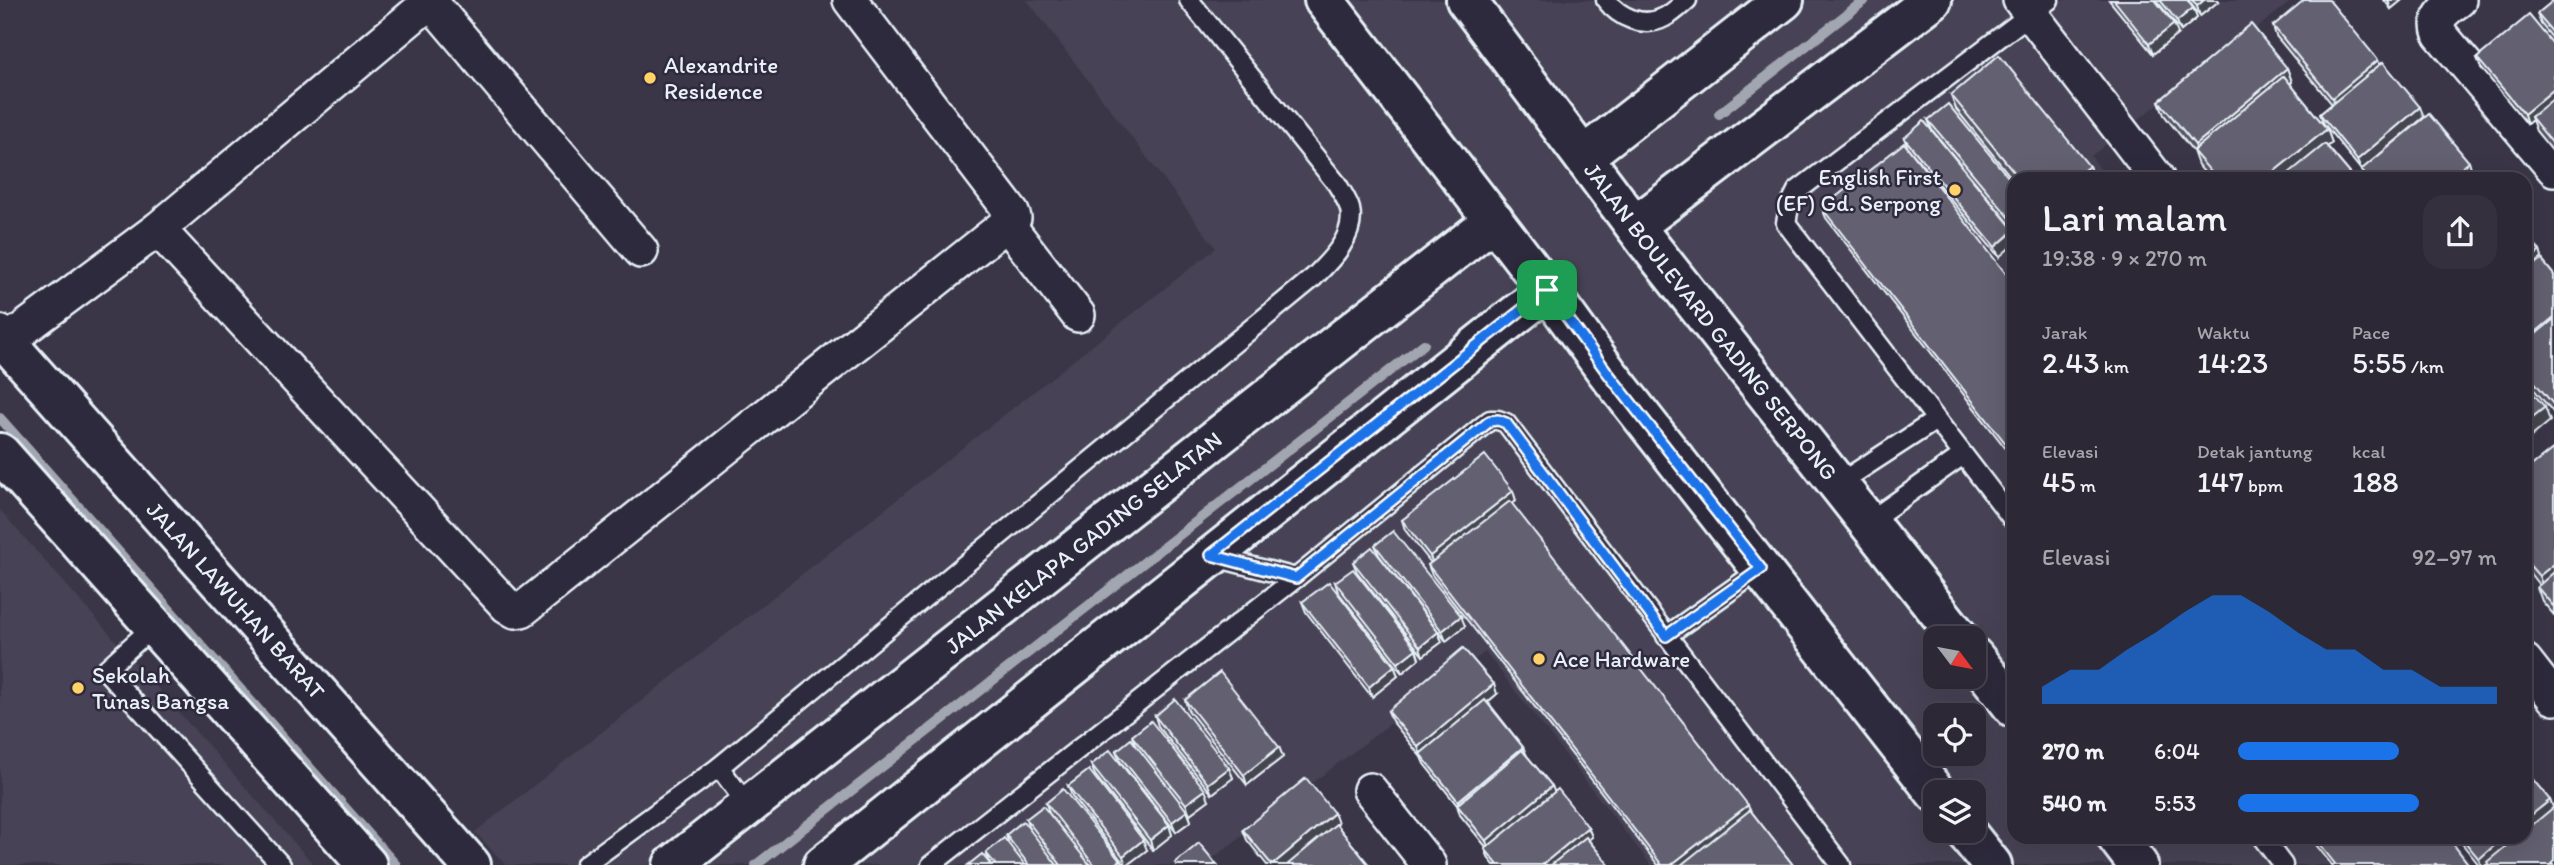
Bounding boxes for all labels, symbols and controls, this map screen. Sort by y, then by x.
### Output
place label: Alexandrite Residence [664,51,778,105]
marker: Alexandrite Residence [642,70,658,86]
street label: JALAN BOULEVARD GADING SERPONG [1578,157,1843,486]
place label: English First (EF) Gd. Serpong [1776,163,1941,217]
marker: English First (EF) Gd. Serpong [1947,182,1963,198]
text: Lari malam [2042,195,2227,241]
button: share [2423,195,2497,269]
text: 19:38 · 9 × 270 m [2042,244,2207,272]
pin [1517,260,1577,320]
icon: arrive [1528,271,1566,309]
text: Jarak [2042,321,2087,344]
text: Waktu [2197,321,2250,344]
text: Pace [2352,321,2390,344]
text: 2.43 [2042,344,2100,381]
text: 14:23 [2197,344,2268,381]
text: 5:55 [2352,344,2407,381]
text: km [2100,355,2129,378]
text: /km [2407,355,2444,378]
street label: JALAN KELAPA GADING SELATAN [939,425,1228,660]
text: Elevasi [2042,440,2098,463]
text: Detak jantung [2197,440,2313,463]
text: kcal [2352,440,2386,463]
text: 45 [2042,463,2076,500]
text: 147 [2197,463,2244,500]
text: 188 [2352,463,2399,500]
text: m [2076,474,2096,497]
text: bpm [2244,474,2283,497]
street label: JALAN LAWUHAN BARAT [141,496,331,705]
text: Elevasi [2042,543,2110,571]
text: 92–97 m [2412,543,2497,571]
north arrow [1923,626,1986,690]
map controls [1923,626,1986,843]
place label: Ace Hardware [1553,645,1690,673]
marker: Ace Hardware [1531,651,1547,667]
place label: Sekolah Tunas Bangsa [92,661,229,715]
marker: Sekolah Tunas Bangsa [70,680,86,696]
button: locate [1923,703,1986,766]
text: 270 m [2042,737,2104,765]
text: 6:04 [2154,737,2200,765]
button: layers [1923,780,1986,843]
text: 540 m [2042,789,2107,817]
text: 5:53 [2154,789,2196,817]

